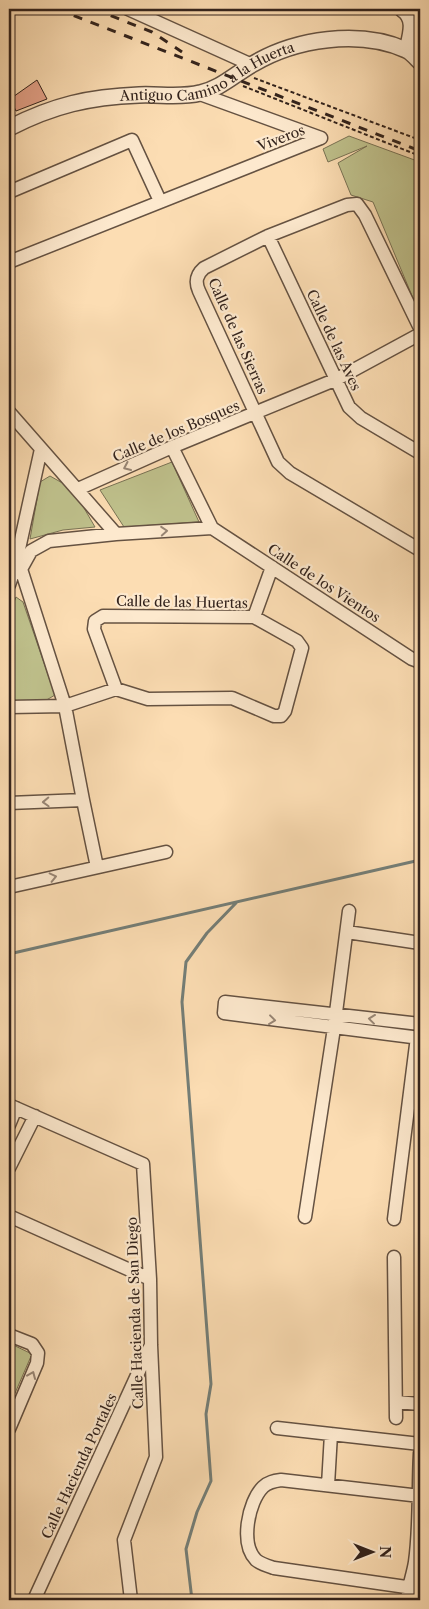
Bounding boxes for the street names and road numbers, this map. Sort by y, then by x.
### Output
street label: Antiguo Camino a la Huerta [118,38,297,105]
street label: Viveros [254,121,307,156]
street label: Calle de las Sierras [204,275,272,397]
street label: Calle de las Aves [303,287,365,393]
street label: Calle de los Bosques [110,396,242,466]
street label: Calle de los Vientos [264,540,384,626]
street label: Calle de las Huertas [116,592,248,612]
street label: Calle Hacienda de San Diego [123,1216,147,1410]
street label: Calle Hacienda Portales [37,1390,121,1542]

